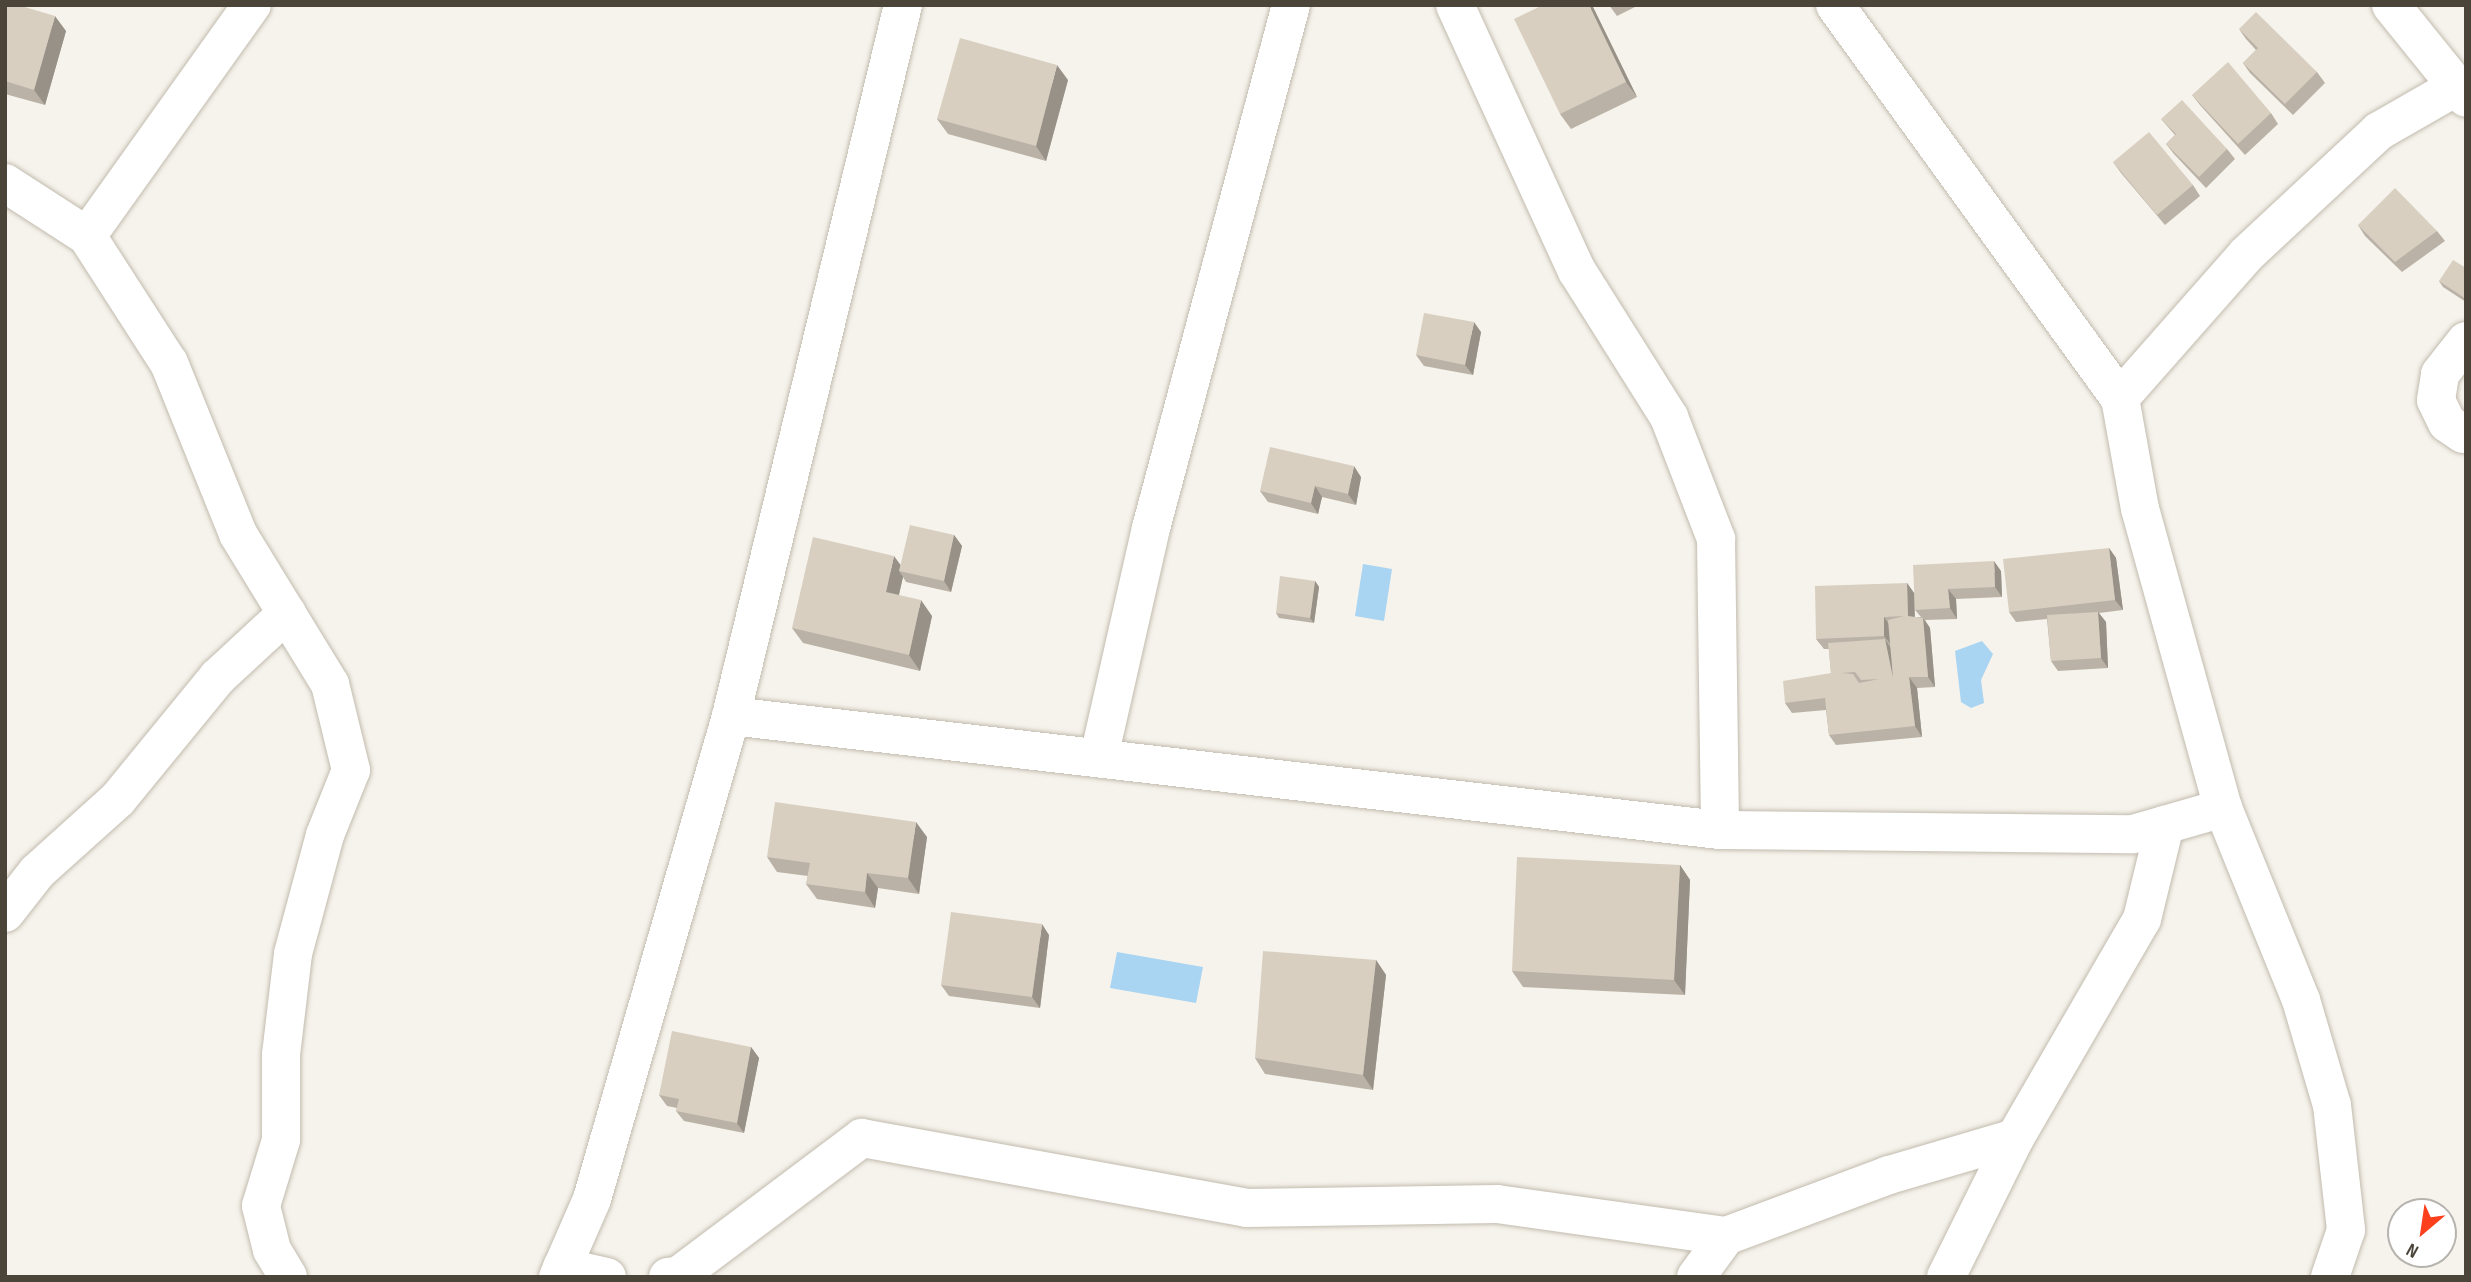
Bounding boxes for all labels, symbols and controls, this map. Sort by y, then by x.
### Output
north arrow [2387,1198,2457,1268]
text: N [2403,1238,2423,1263]

